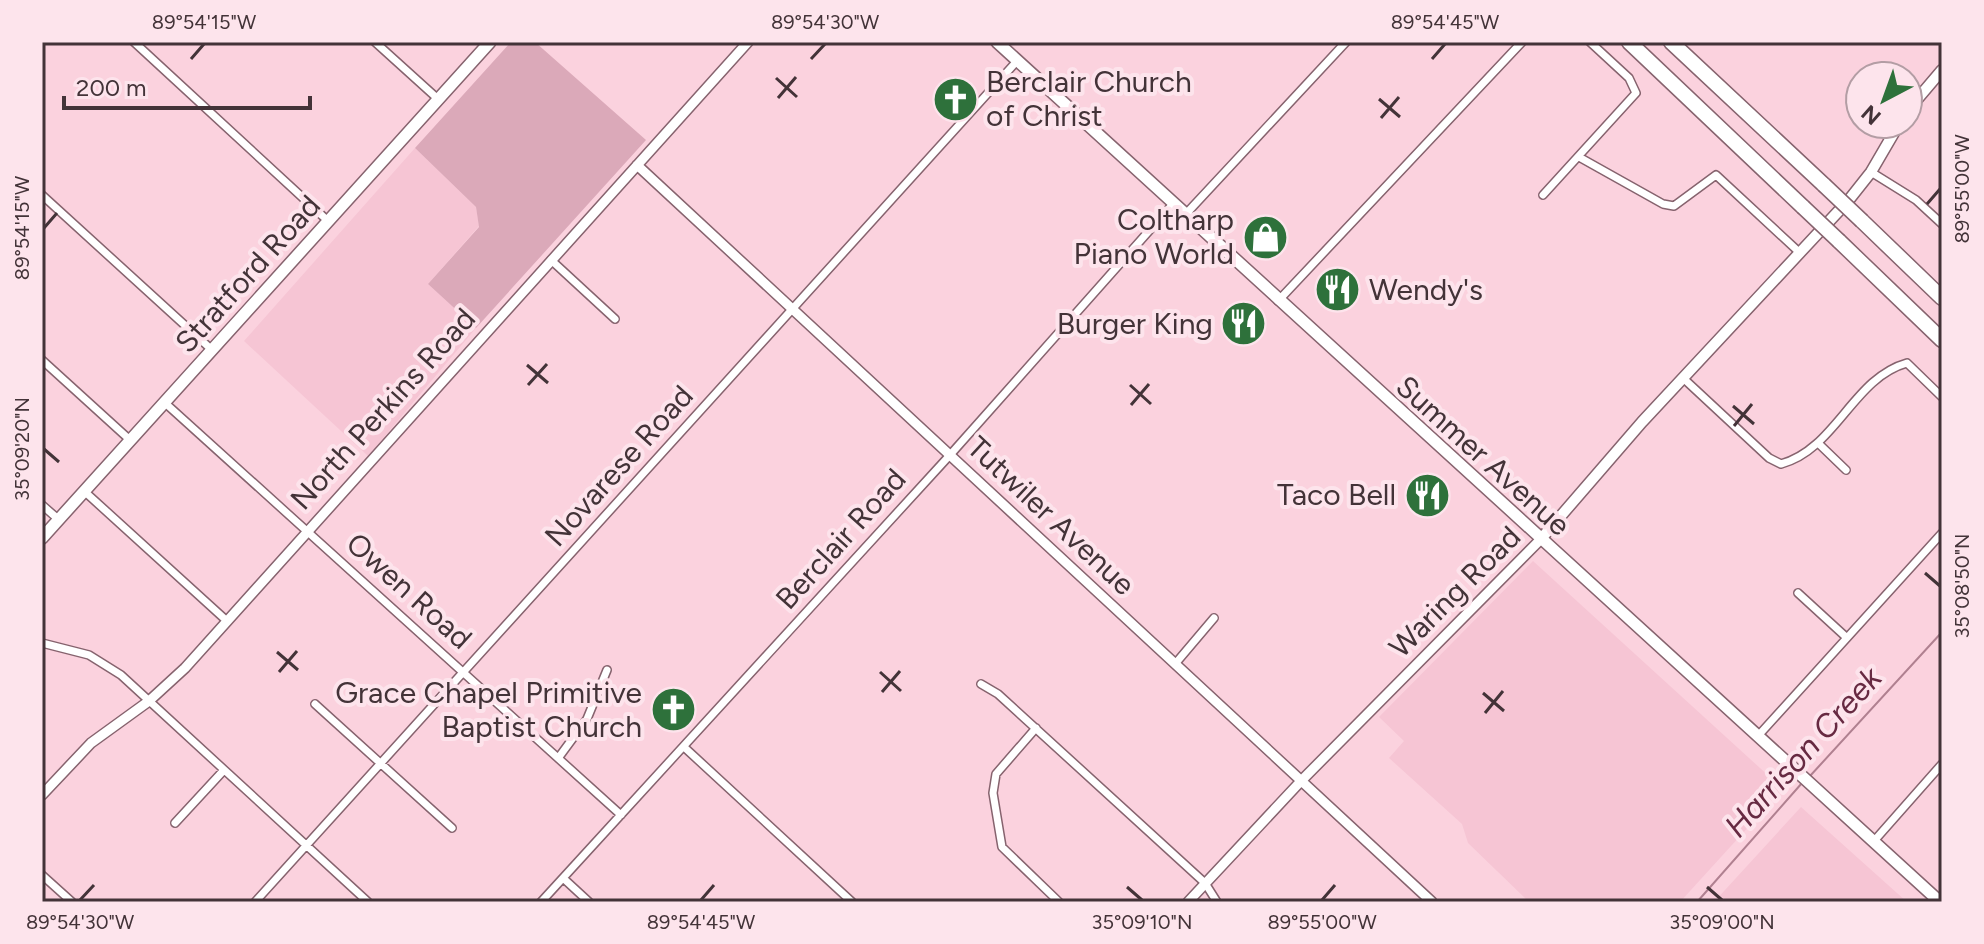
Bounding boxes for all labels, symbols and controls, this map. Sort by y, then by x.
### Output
text: 89°54'15"W [152,10,256,34]
text: 89°54'30"W [771,10,879,34]
text: 89°54'45"W [1391,10,1499,34]
scale bar [64,60,310,110]
north arrow [1844,60,1924,140]
place label: Berclair Church of Christ [986,63,1192,134]
text: 200 m [76,73,147,102]
church icon: Berclair Church of Christ [931,75,979,123]
text: N [1856,99,1886,130]
text: 89°55'00"W [1950,134,1974,244]
text: 89°54'15"W [10,176,34,280]
street label: Stratford Road [167,187,328,360]
place label: Coltharp Piano World [1074,201,1234,272]
shop icon: Coltharp Piano World [1241,213,1289,261]
restaurant icon: Wendy's [1314,266,1362,314]
place label: Wendy's [1369,271,1483,308]
street label: North Perkins Road [282,300,483,517]
restaurant icon: Burger King [1220,300,1268,348]
place label: Burger King [1057,305,1213,342]
street label: Summer Avenue [1389,368,1578,544]
street label: Novarese Road [537,377,701,554]
text: 35°09'20"N [10,397,34,501]
street label: Tutwiler Avenue [960,429,1143,603]
street label: Berclair Road [768,461,913,617]
restaurant icon: Taco Bell [1403,471,1451,519]
place label: Taco Bell [1277,476,1396,513]
street label: Waring Road [1381,518,1528,665]
street label: Owen Road [339,525,480,657]
text: 35°08'50"N [1950,533,1974,639]
water label: Harrison Creek [1717,658,1890,845]
place label: Grace Chapel Primitive Baptist Church [335,674,642,745]
church icon: Grace Chapel Primitive Baptist Church [649,686,697,734]
text: 89°54'30"W [26,910,134,934]
text: 89°54'45"W [647,910,755,934]
text: 35°09'10"N [1092,910,1192,934]
text: 89°55'00"W [1267,910,1377,934]
text: 35°09'00"N [1669,910,1775,934]

